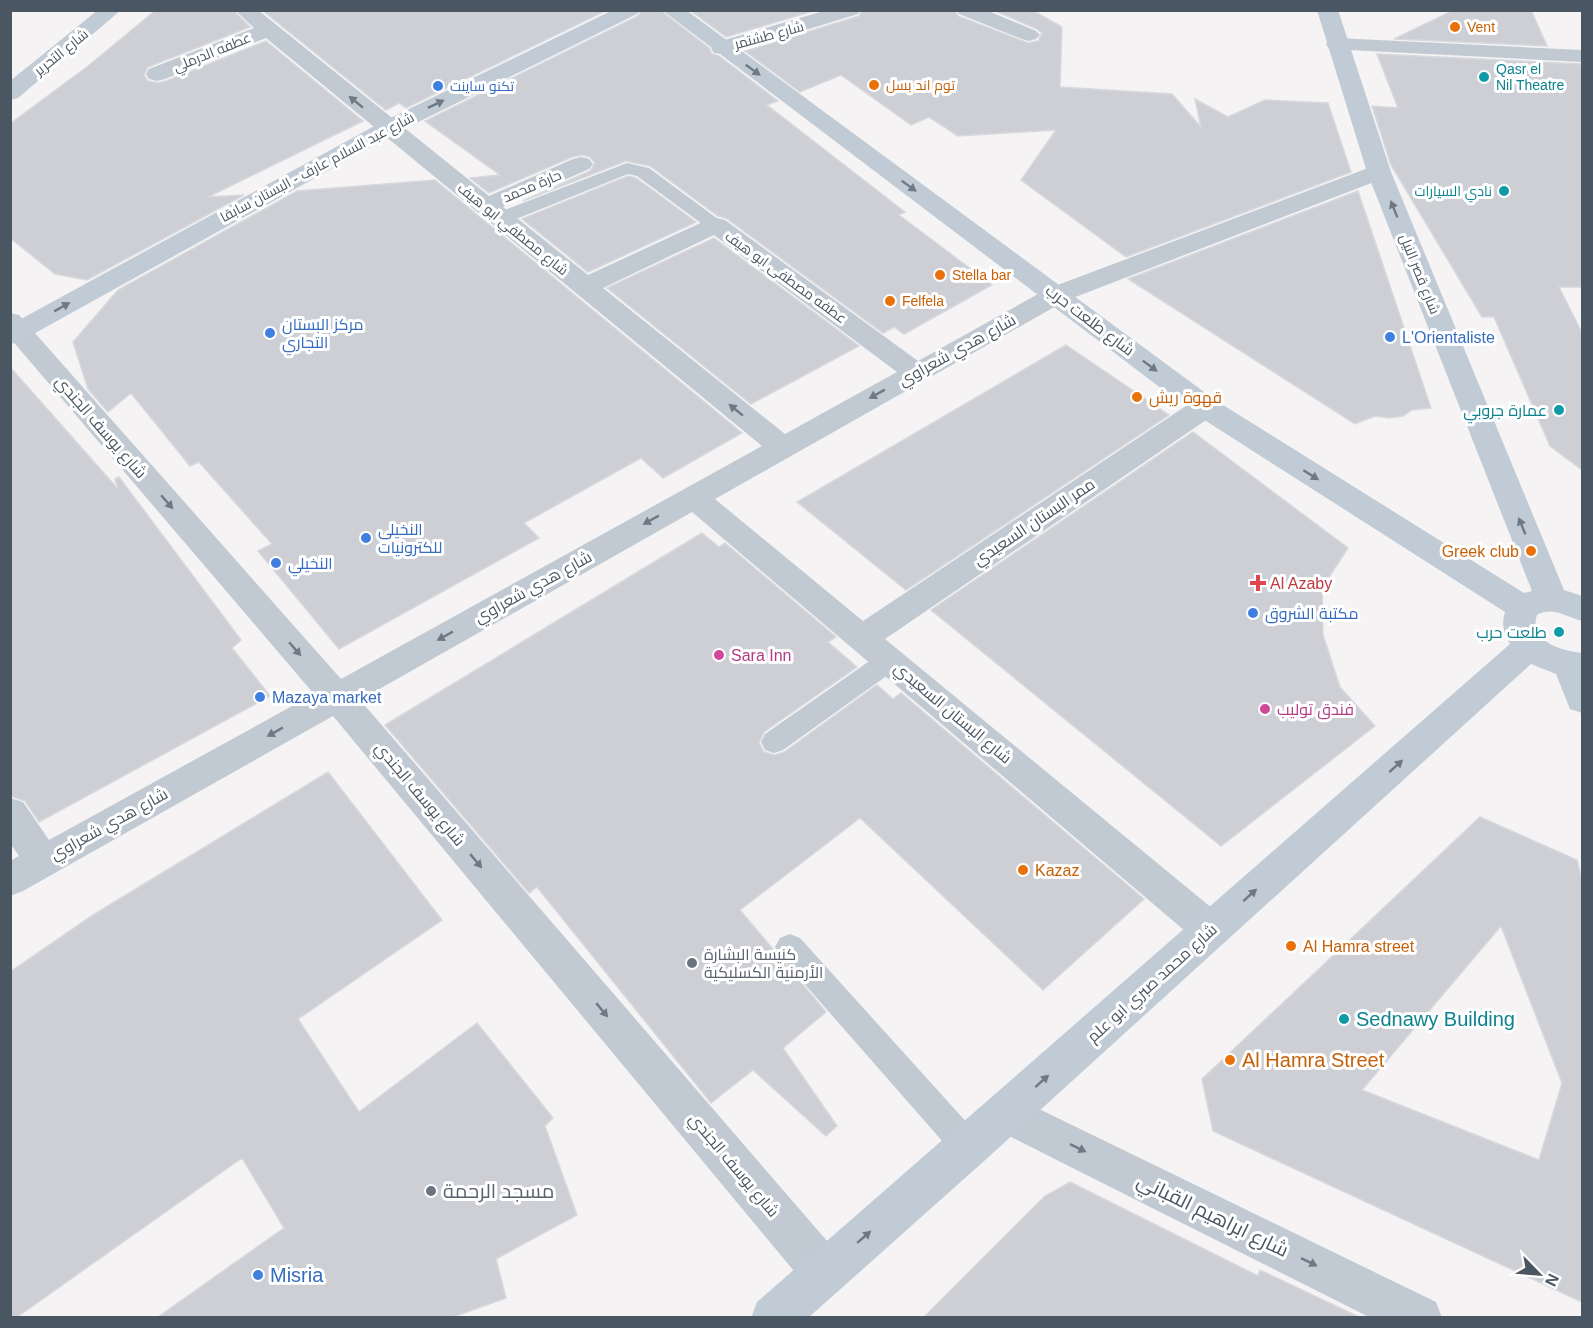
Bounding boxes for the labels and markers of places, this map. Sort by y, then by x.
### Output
place label: Vent [1467,19,1495,35]
marker: Vent [1448,20,1462,34]
place label: Qasr el Nil Theatre [1496,61,1564,93]
marker: Qasr el Nil Theatre [1477,70,1491,84]
place label: توم اند بسل [886,77,955,95]
place label: تكنو ساينت [450,78,514,94]
marker: توم اند بسل [867,78,881,92]
marker: تكنو ساينت [431,79,445,93]
place label: نادي السيارات [1415,183,1492,203]
marker: نادي السيارات [1497,184,1511,198]
place label: Stella bar [952,267,1011,283]
marker: Stella bar [933,268,947,282]
place label: Felfela [902,293,944,309]
marker: Felfela [883,294,897,308]
place label: مركز البستان التجاري [282,316,364,356]
marker: مركز البستان التجاري [263,326,277,340]
place label: L'Orientaliste [1402,329,1495,346]
marker: L'Orientaliste [1383,330,1397,344]
place label: قهوة ريش [1149,389,1222,408]
marker: قهوة ريش [1130,390,1144,404]
place label: عمارة جروبي [1463,402,1547,424]
marker: عمارة جروبي [1552,403,1566,417]
place label: النخيلى للكترونيات [378,521,442,557]
marker: النخيلى للكترونيات [359,531,373,545]
place label: Greek club [1442,543,1519,560]
marker: Greek club [1524,544,1538,558]
place label: النخيلي [288,555,333,577]
marker: النخيلي [269,556,283,570]
place label: Al Azaby [1270,575,1332,592]
marker: Al Azaby [1251,576,1265,590]
place label: مكتبة الشروق [1265,605,1358,624]
marker: مكتبة الشروق [1246,606,1260,620]
place label: طلعت حرب [1476,624,1547,642]
marker: طلعت حرب [1552,625,1566,639]
place label: Sara Inn [731,647,791,664]
marker: Sara Inn [712,648,726,662]
place label: Mazaya market [272,689,382,706]
marker: Mazaya market [253,690,267,704]
place label: فندق توليب [1277,701,1354,720]
marker: فندق توليب [1258,702,1272,716]
place label: Kazaz [1035,862,1079,879]
marker: Kazaz [1016,863,1030,877]
place label: Al Hamra street [1303,938,1415,955]
marker: Al Hamra street [1284,939,1298,953]
place label: كنيسة البشارة الأرمنية الكسليكية [704,946,823,982]
marker: كنيسة البشارة الأرمنية الكسليكية [685,956,699,970]
place label: Sednawy Building [1356,1008,1515,1030]
marker: Sednawy Building [1337,1012,1351,1026]
place label: Al Hamra Street [1242,1049,1385,1071]
marker: Al Hamra Street [1223,1053,1237,1067]
place label: مسجد الرحمة [443,1180,554,1203]
marker: مسجد الرحمة [424,1184,438,1198]
place label: Misria [270,1264,324,1286]
marker: Misria [251,1268,265,1282]

